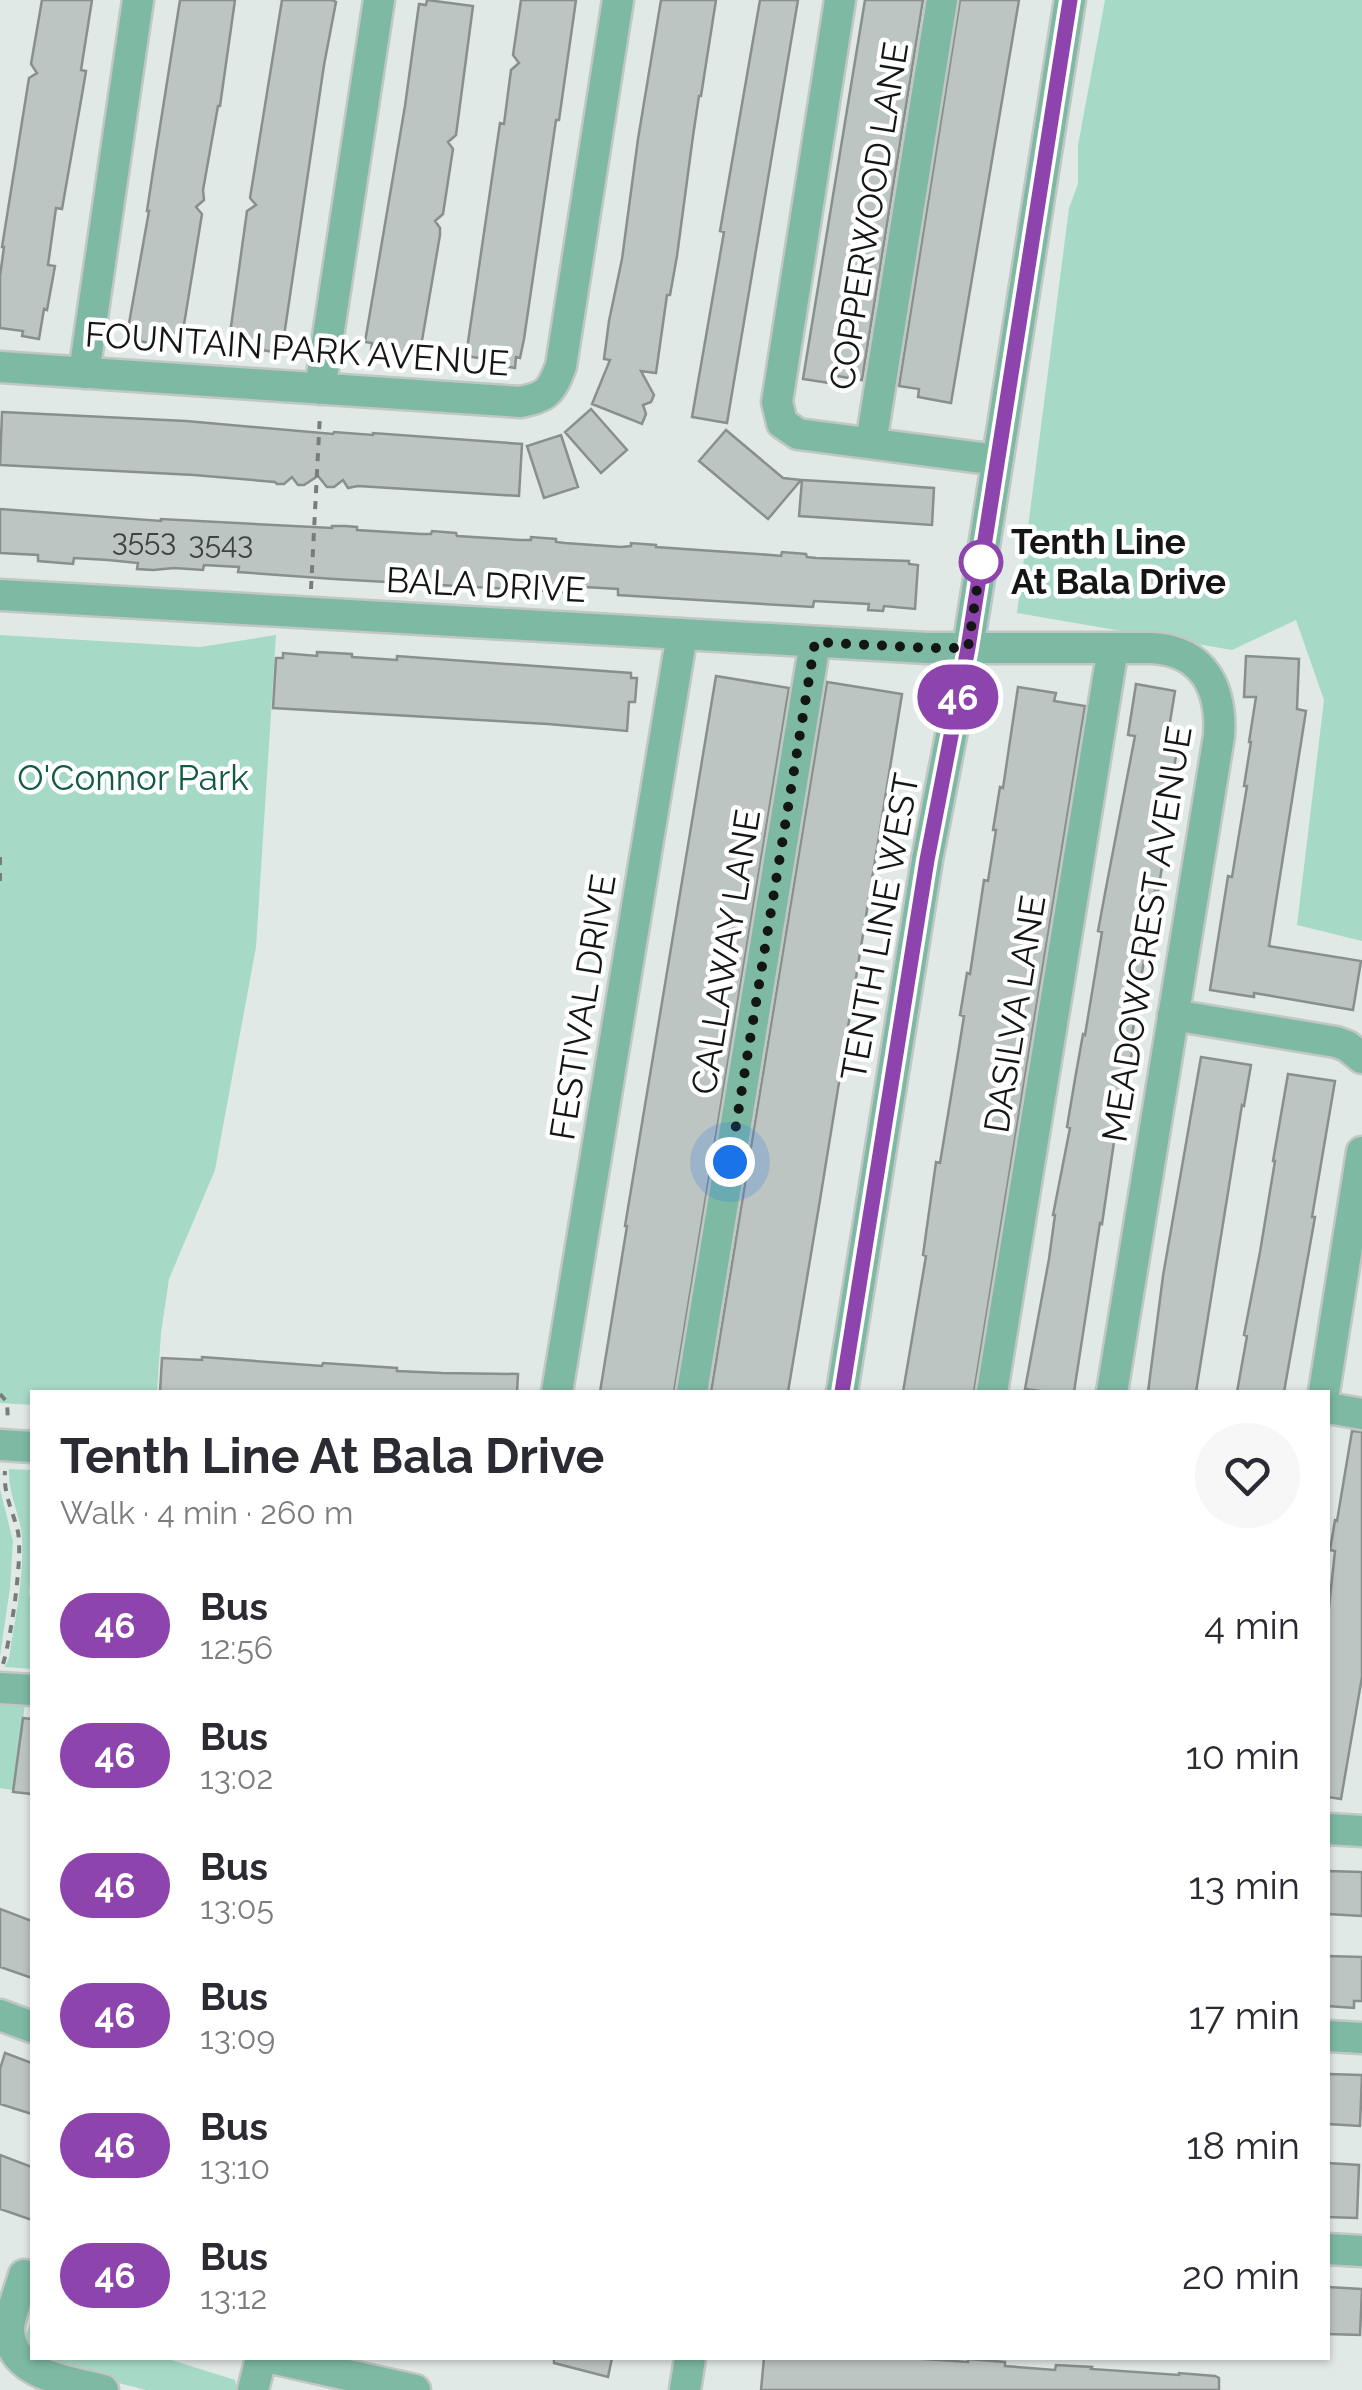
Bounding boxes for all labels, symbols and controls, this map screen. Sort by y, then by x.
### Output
street label: COPPERWOOD LANE [821,39,916,393]
street label: FOUNTAIN PARK AVENUE [84,313,510,384]
place label: Tenth Line At Bala Drive [1011,521,1226,602]
house number: 3553 [112,523,176,558]
house number: 3543 [189,526,253,561]
marker: Tenth Line At Bala Drive [960,541,1002,583]
street label: BALA DRIVE [385,559,587,610]
line badge: 46 [913,664,1003,730]
text: 46 [937,677,979,718]
street label: MEADOWCREST AVENUE [1093,723,1200,1145]
park label: O'Connor Park [17,757,249,798]
street label: TENTH LINE WEST [832,770,927,1084]
street label: CALLAWAY LANE [683,807,768,1097]
street label: FESTIVAL DRIVE [541,871,624,1143]
street label: DASILVA LANE [976,892,1054,1136]
your location [705,1137,755,1187]
button: heart [1195,1423,1300,1528]
text: Tenth Line At Bala Drive [60,1428,604,1484]
text: Walk · 4 min · 260 m [60,1494,353,1531]
text: Bus [200,1584,268,1629]
text: 4 min [1204,1603,1300,1648]
text: 46 [94,1605,136,1646]
text: 12:56 [200,1629,273,1666]
text: Bus [200,1714,268,1759]
text: 10 min [1185,1733,1300,1778]
text: 46 [94,1735,136,1776]
text: 13:02 [200,1759,273,1796]
text: Bus [200,1844,268,1889]
text: 13 min [1188,1863,1300,1908]
text: 46 [94,1865,136,1906]
text: 13:05 [200,1889,274,1926]
text: Bus [200,1974,268,2019]
text: 17 min [1189,1993,1300,2038]
text: 46 [94,1995,136,2036]
text: 13:09 [200,2019,275,2056]
text: Bus [200,2104,268,2149]
text: 18 min [1186,2123,1300,2168]
text: 46 [94,2125,136,2166]
text: 13:10 [200,2149,270,2186]
text: Bus [200,2234,268,2279]
text: 20 min [1182,2253,1300,2298]
text: 46 [94,2255,136,2296]
text: 13:12 [200,2279,267,2316]

